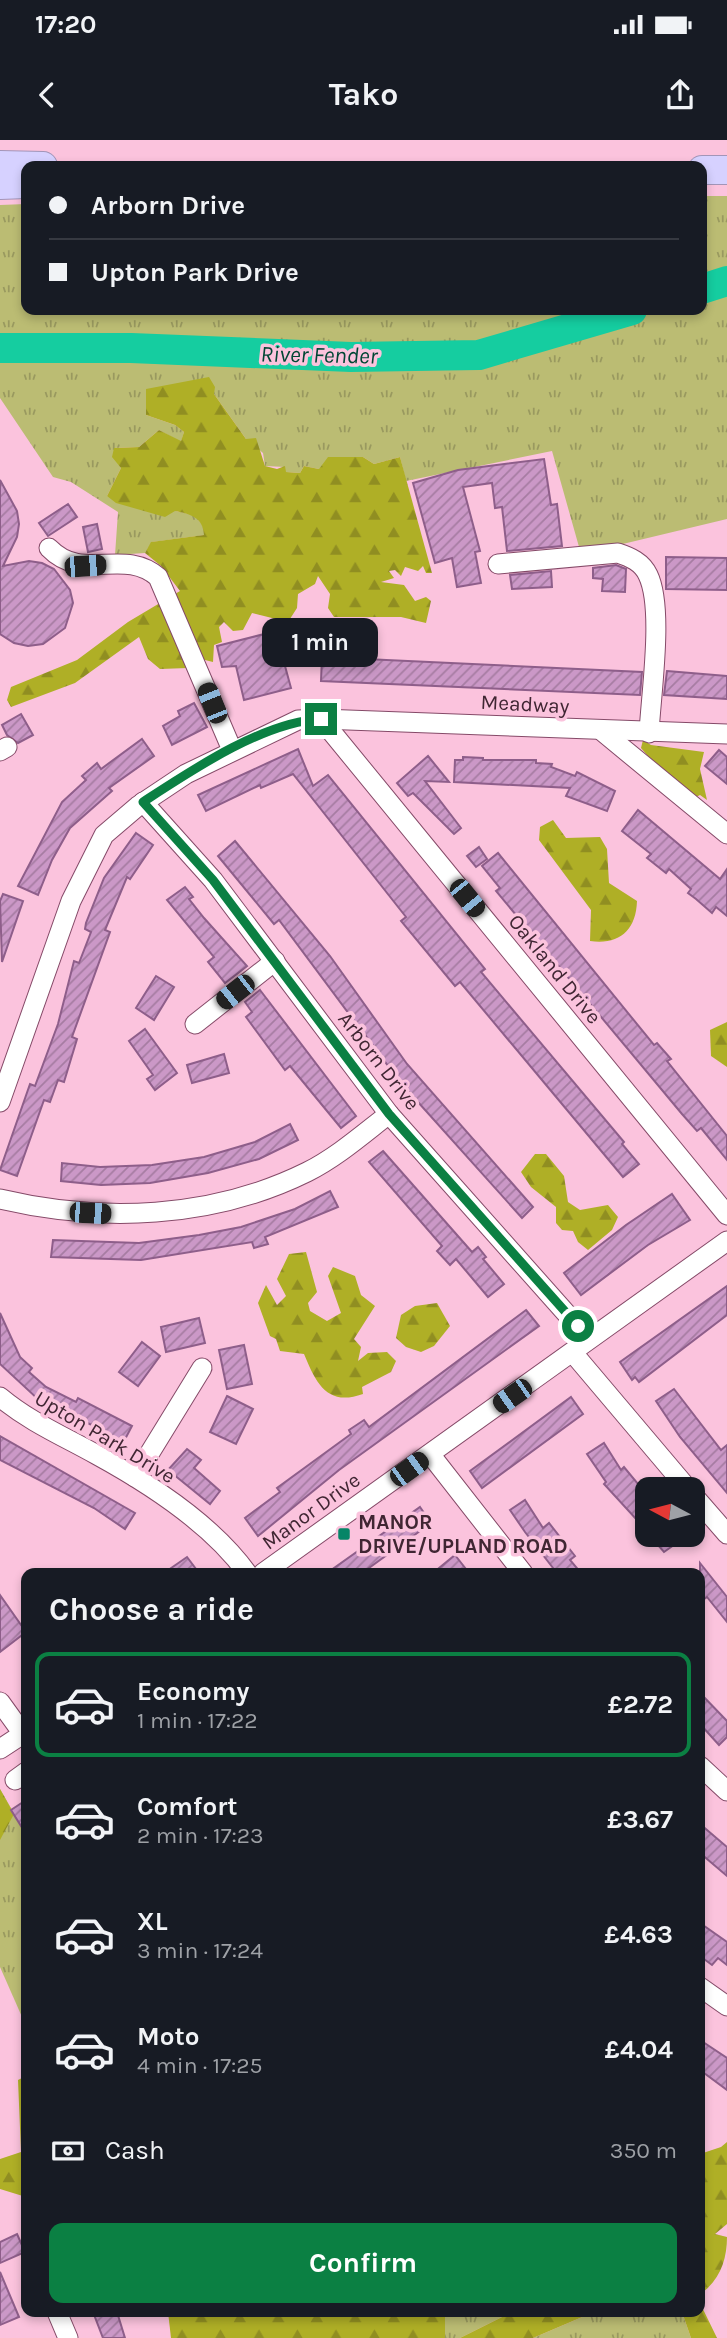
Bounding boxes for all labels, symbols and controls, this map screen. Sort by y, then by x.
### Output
text: 17:20 [35,9,96,40]
icon: back [28,76,66,114]
text: Tako [329,76,398,113]
icon: share [661,76,699,114]
text: Arborn Drive [91,190,245,221]
text: Upton Park Drive [91,257,299,288]
water label: River Fender [260,340,379,370]
car [64,554,107,578]
callout: 1 min [263,617,379,666]
text: 1 min [291,629,349,656]
car [195,680,230,726]
street label: Meadway [480,690,570,718]
route end [305,703,337,735]
car [446,875,489,921]
street label: Oakland Drive [504,910,606,1028]
car [212,971,259,1013]
street label: Arborn Drive [333,1007,425,1115]
car [69,1201,112,1225]
route start [562,1310,594,1342]
car [489,1375,536,1417]
street label: Upton Park Drive [30,1386,180,1488]
car [386,1448,433,1490]
street label: Manor Drive [257,1467,365,1555]
north arrow [635,1477,705,1547]
map controls [635,1477,705,1547]
place label: MANOR DRIVE/UPLAND ROAD [358,1510,568,1558]
marker: MANOR DRIVE/UPLAND ROAD [336,1526,352,1542]
text: Choose a ride [49,1591,254,1628]
icon: car [53,1673,116,1736]
text: Economy [137,1676,249,1707]
text: £2.72 [607,1689,673,1720]
text: 1 min · 17:22 [137,1707,258,1734]
icon: car [53,1788,116,1851]
text: Comfort [137,1791,238,1822]
text: £3.67 [607,1804,673,1835]
text: 2 min · 17:23 [137,1822,264,1849]
icon: car [53,1903,116,1966]
text: XL [137,1906,168,1937]
text: £4.63 [604,1919,673,1950]
text: 3 min · 17:24 [137,1937,263,1964]
icon: car [53,2018,116,2081]
text: Moto [137,2021,199,2052]
text: £4.04 [604,2034,673,2065]
text: 4 min · 17:25 [137,2052,263,2079]
icon: cash [49,2132,87,2170]
text: Cash [105,2135,165,2166]
text: 350 m [610,2137,677,2164]
button: Confirm [49,2223,677,2303]

